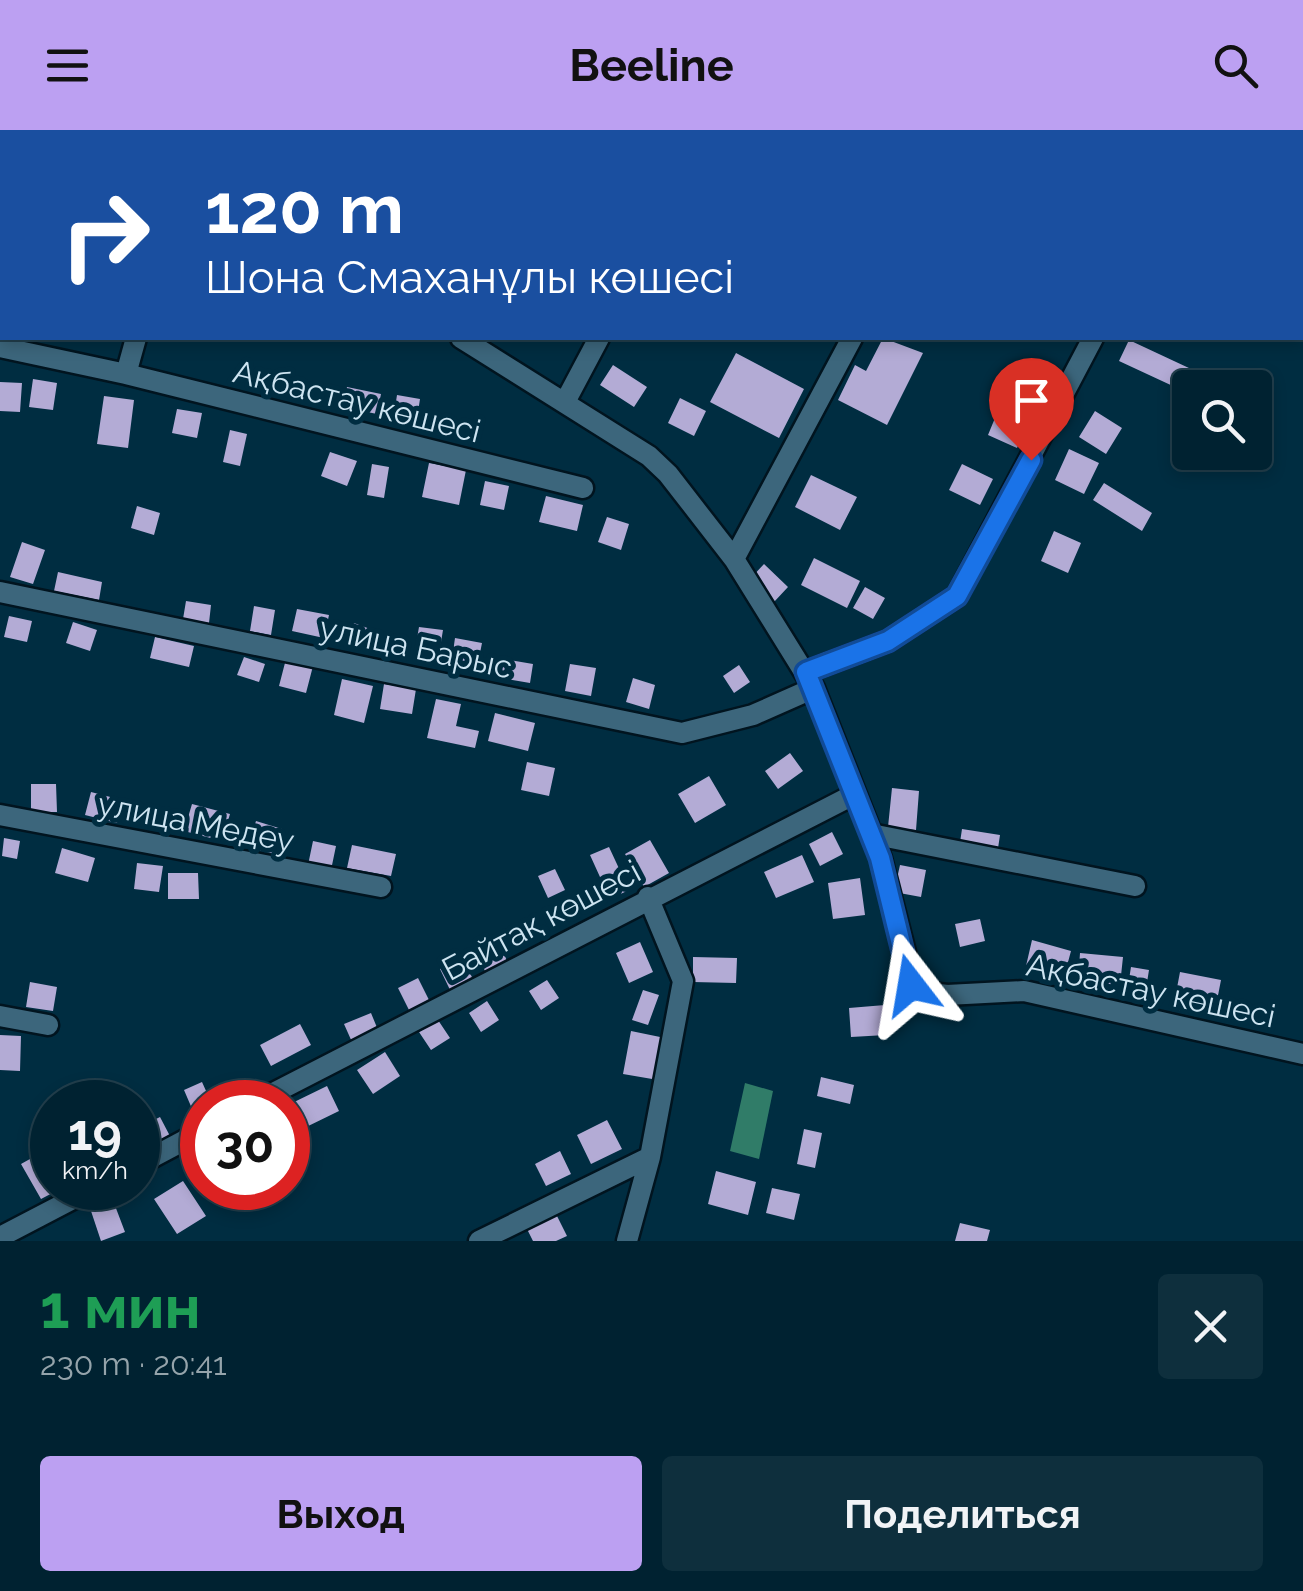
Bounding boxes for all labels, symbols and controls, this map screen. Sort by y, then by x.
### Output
icon: menu [40,38,95,93]
icon: search [1208,38,1263,93]
text: Beeline [569,39,734,92]
text: 120 m [205,167,404,249]
icon: right [40,170,170,300]
text: Шона Смаханұлы көшесі [205,251,734,304]
street label: Ақбастау көшесі [230,352,484,450]
pin [989,358,1074,461]
map controls [1172,370,1272,470]
button: search [1172,370,1272,470]
icon: arrive [1004,373,1059,428]
street label: улица Барыс [316,609,516,685]
street label: улица Медеу [95,785,297,859]
street label: Байтақ көшесі [436,852,646,988]
position arrow [859,933,963,1037]
street label: Ақбастау көшесі [1023,946,1279,1034]
speed limit sign: 30 [180,1080,310,1210]
text: 19 [68,1103,122,1162]
text: km/h [62,1155,128,1185]
text: 1 мин [40,1272,201,1342]
button: close [1158,1274,1263,1379]
text: 230 m · 20:41 [40,1345,227,1382]
button: Выход [40,1456,642,1571]
button: Поделиться [662,1456,1263,1571]

